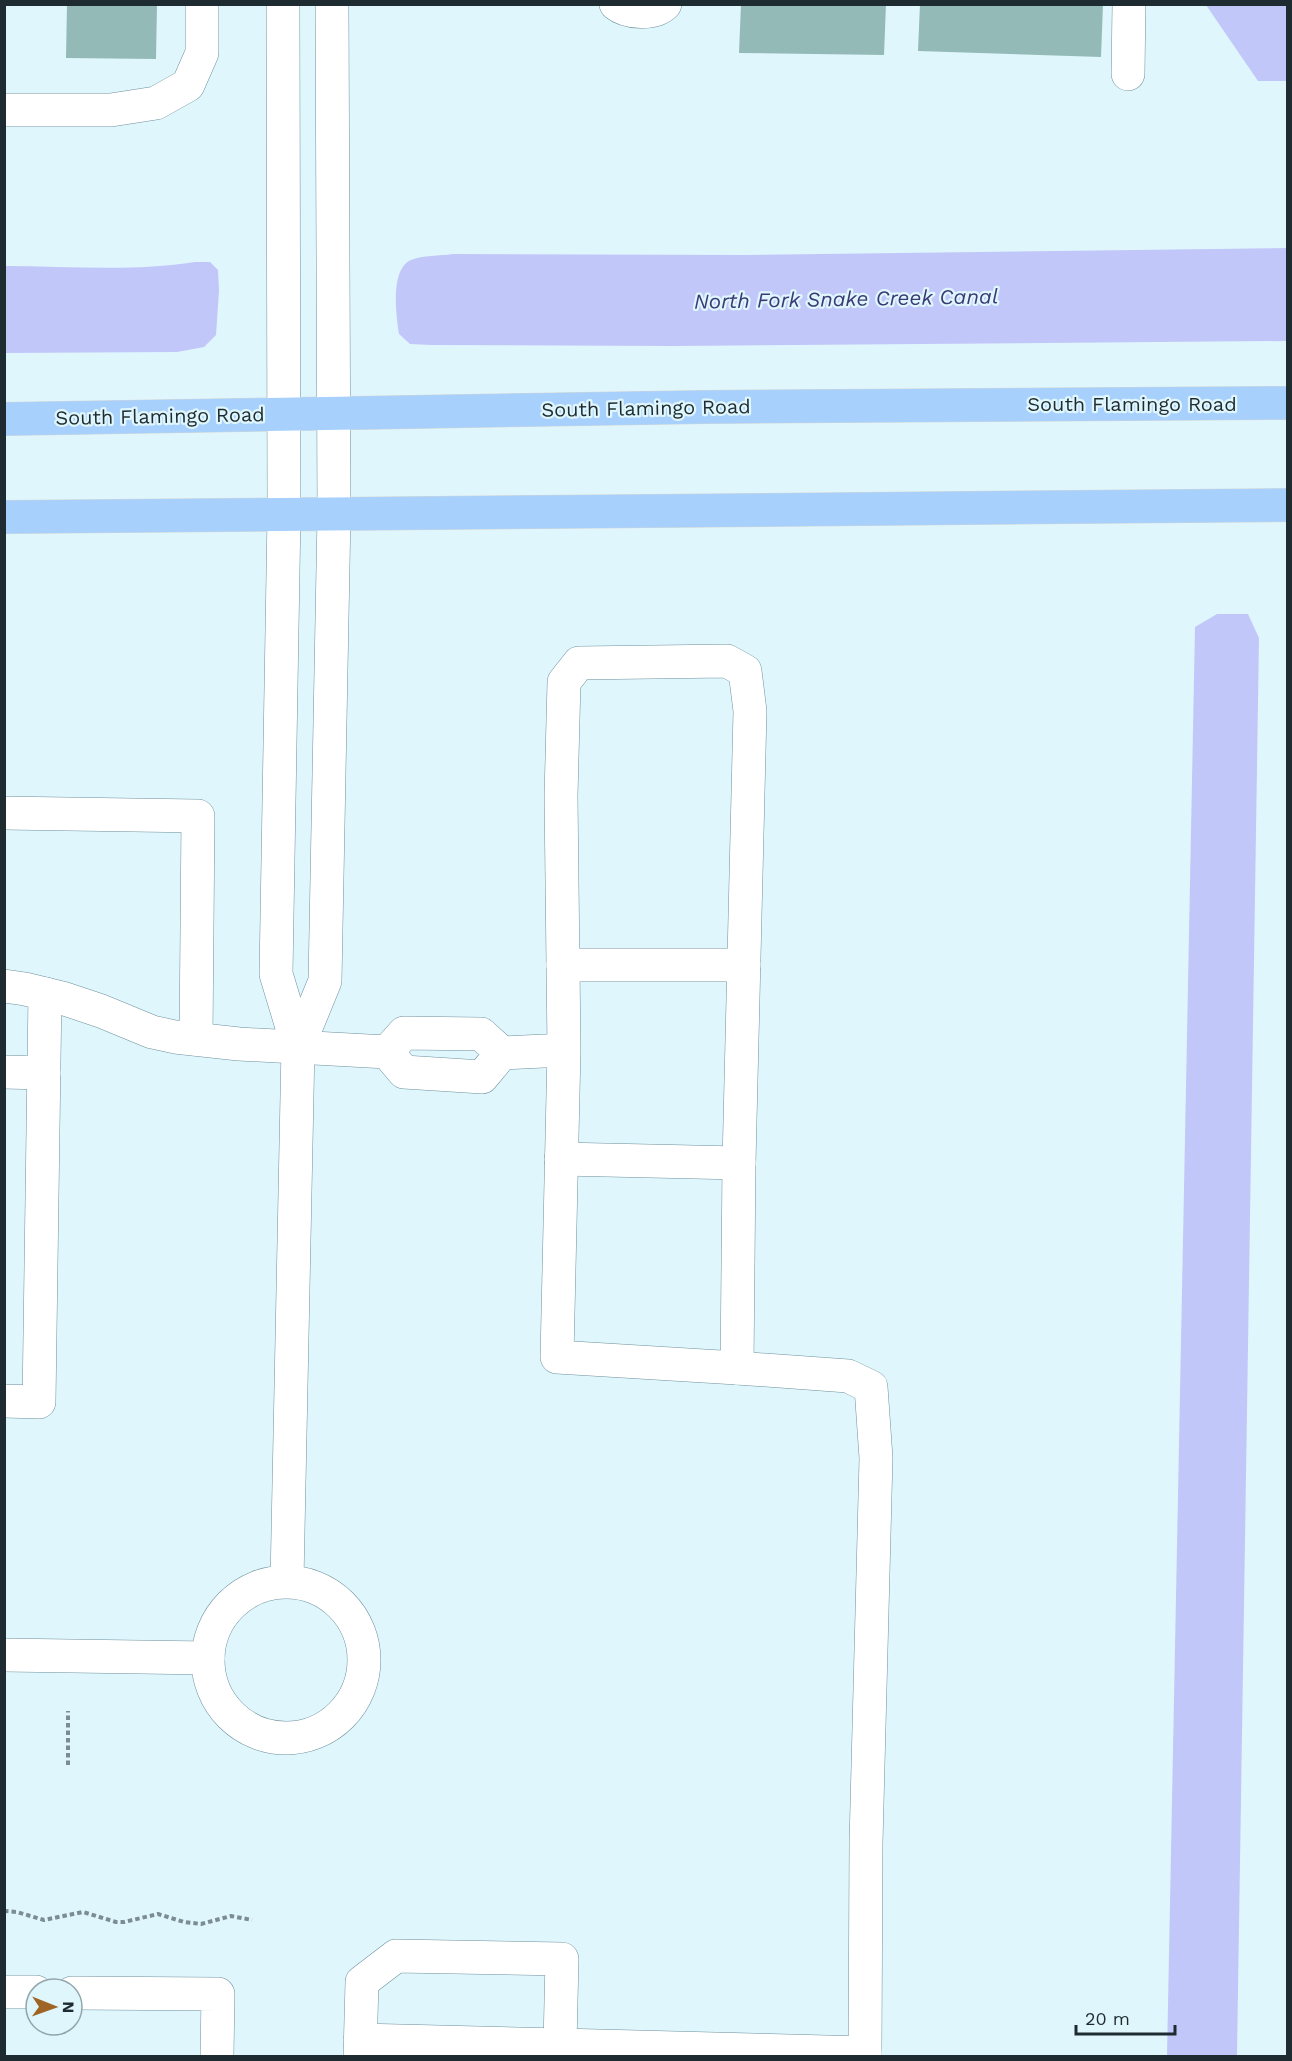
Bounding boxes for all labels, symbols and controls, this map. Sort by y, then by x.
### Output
water label: North Fork Snake Creek Canal [694,283,998,314]
street label: South Flamingo Road [1027,392,1237,416]
street label: South Flamingo Road [541,394,751,422]
street label: South Flamingo Road [55,402,265,430]
north arrow [24,1977,84,2037]
scale bar [1076,1998,1175,2036]
text: N [59,2001,78,2013]
text: 20 m [1085,2008,1130,2029]

